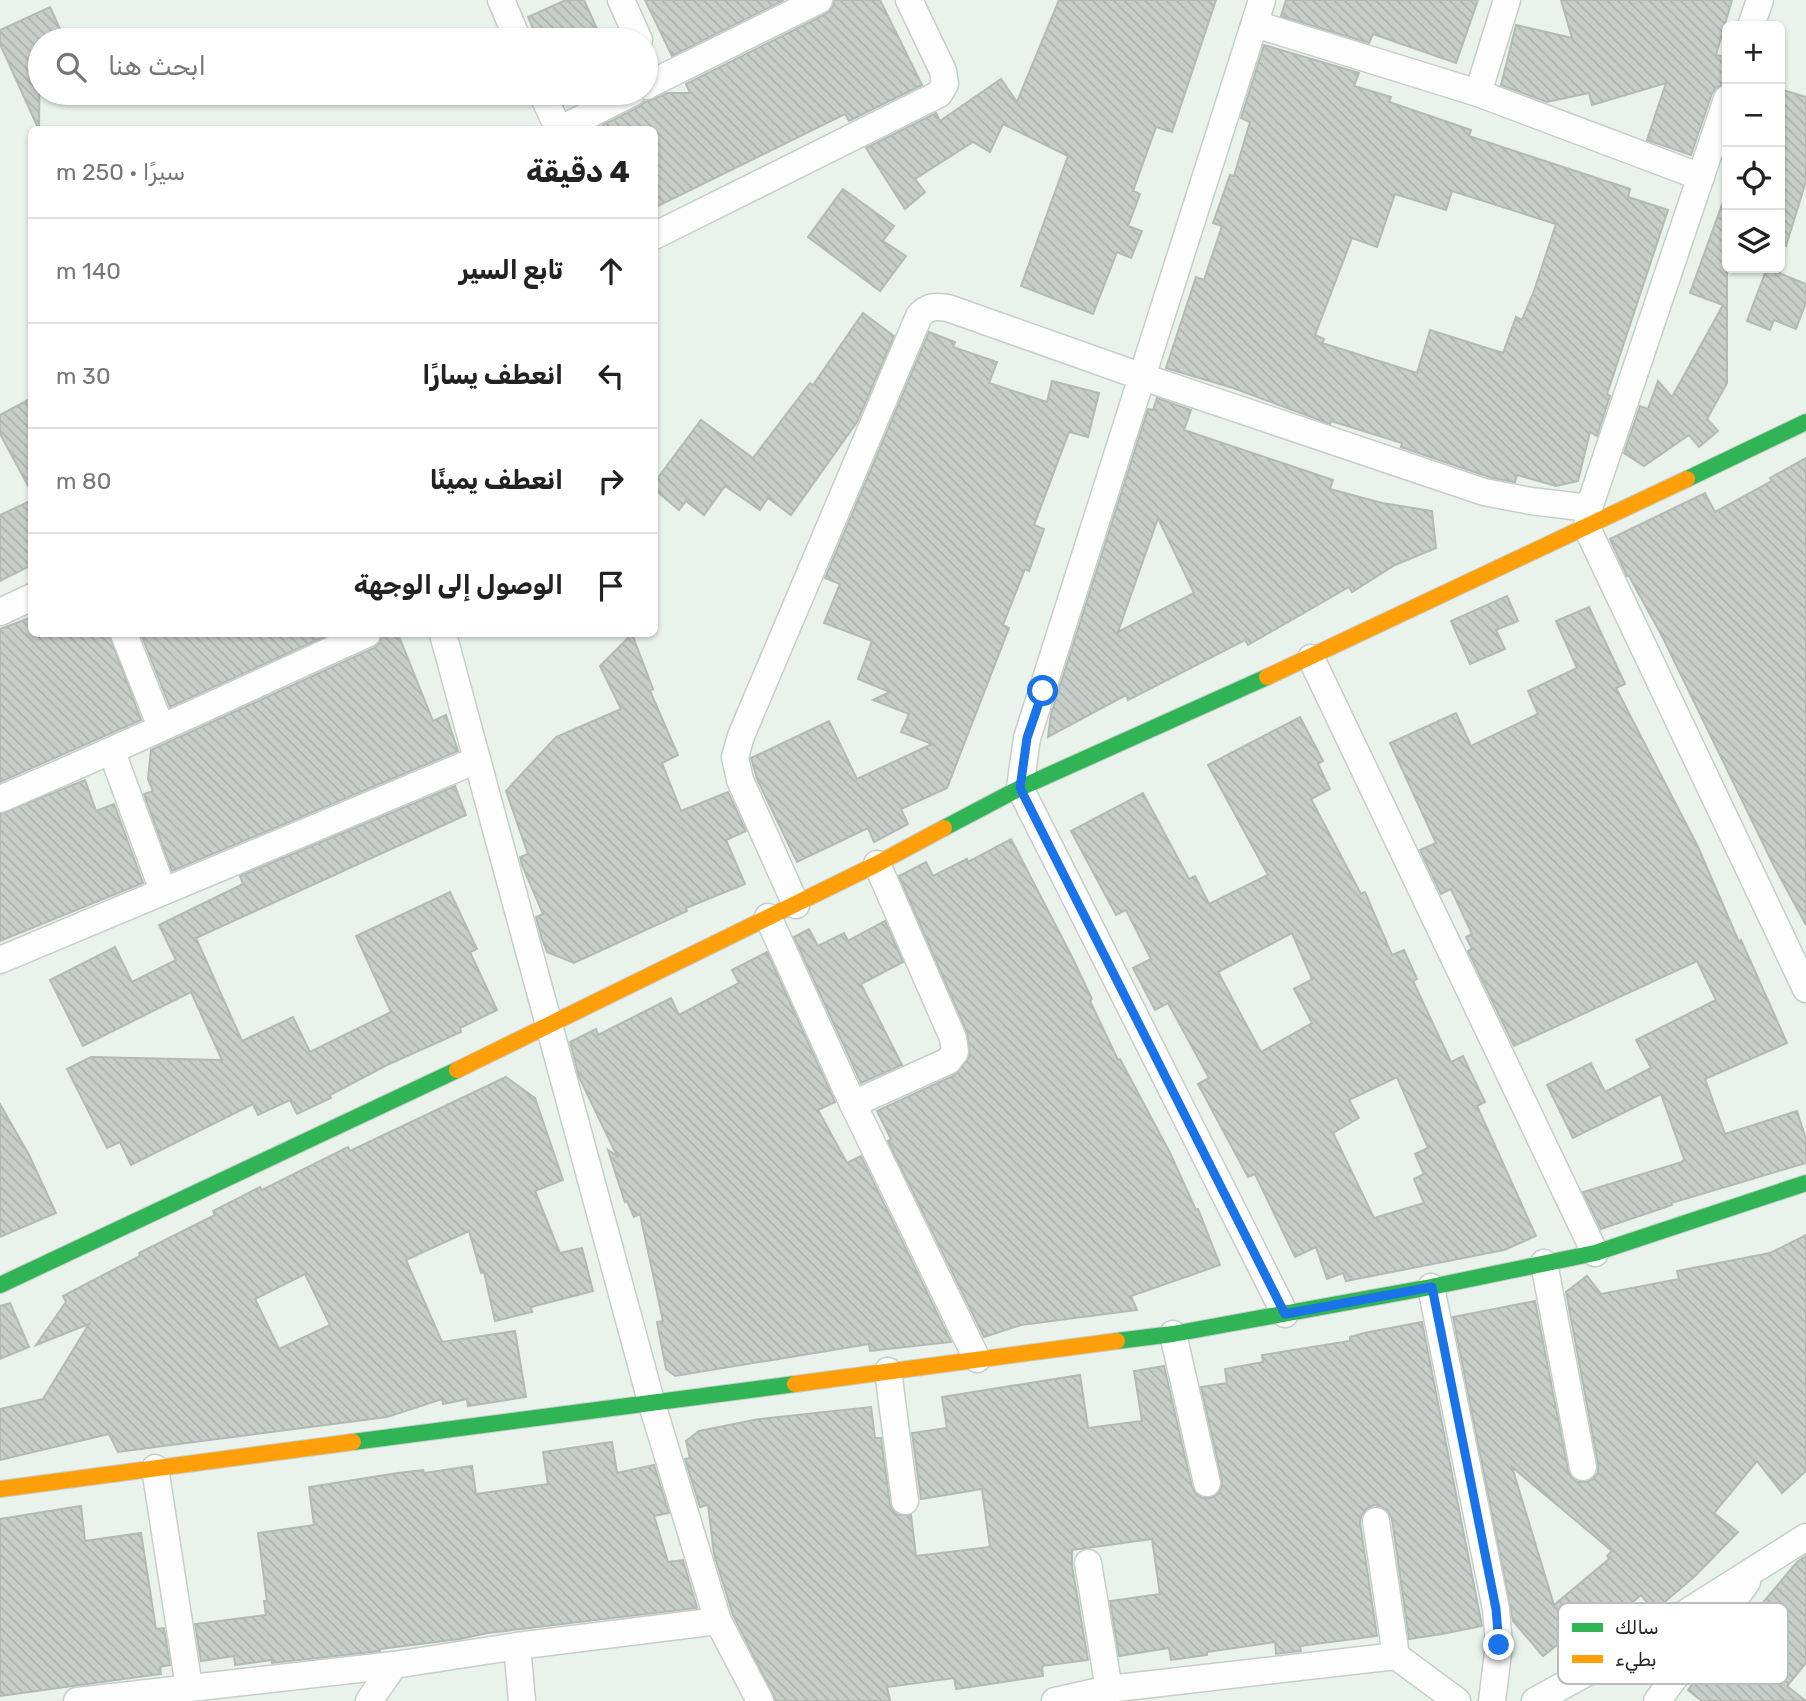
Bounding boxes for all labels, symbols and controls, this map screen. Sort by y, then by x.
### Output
map controls [1722,21,1785,273]
button: + [1722,21,1785,84]
search box [28,28,658,105]
icon: search [52,48,90,86]
text: ابحث هنا [108,51,206,82]
button: − [1722,84,1785,147]
button: locate [1722,147,1785,210]
text: 4 دقيقة [526,154,630,190]
text: سيرًا · 250 m [56,158,185,186]
button: layers [1722,210,1785,273]
icon: ahead [592,252,630,290]
text: تابع السير [459,255,563,286]
text: 140 m [56,257,121,285]
icon: left [592,357,630,395]
text: انعطف يسارًا [422,360,563,391]
text: 30 m [56,362,111,390]
icon: right [592,462,630,500]
text: انعطف يمينًا [430,465,563,496]
text: 80 m [56,467,111,495]
icon: arrive [592,567,630,605]
text: الوصول إلى الوجهة [354,570,563,601]
route start [1027,675,1058,706]
legend [1558,1603,1788,1684]
text: سالك [1615,1616,1659,1639]
route end [1483,1629,1514,1660]
text: بطيء [1615,1648,1657,1674]

